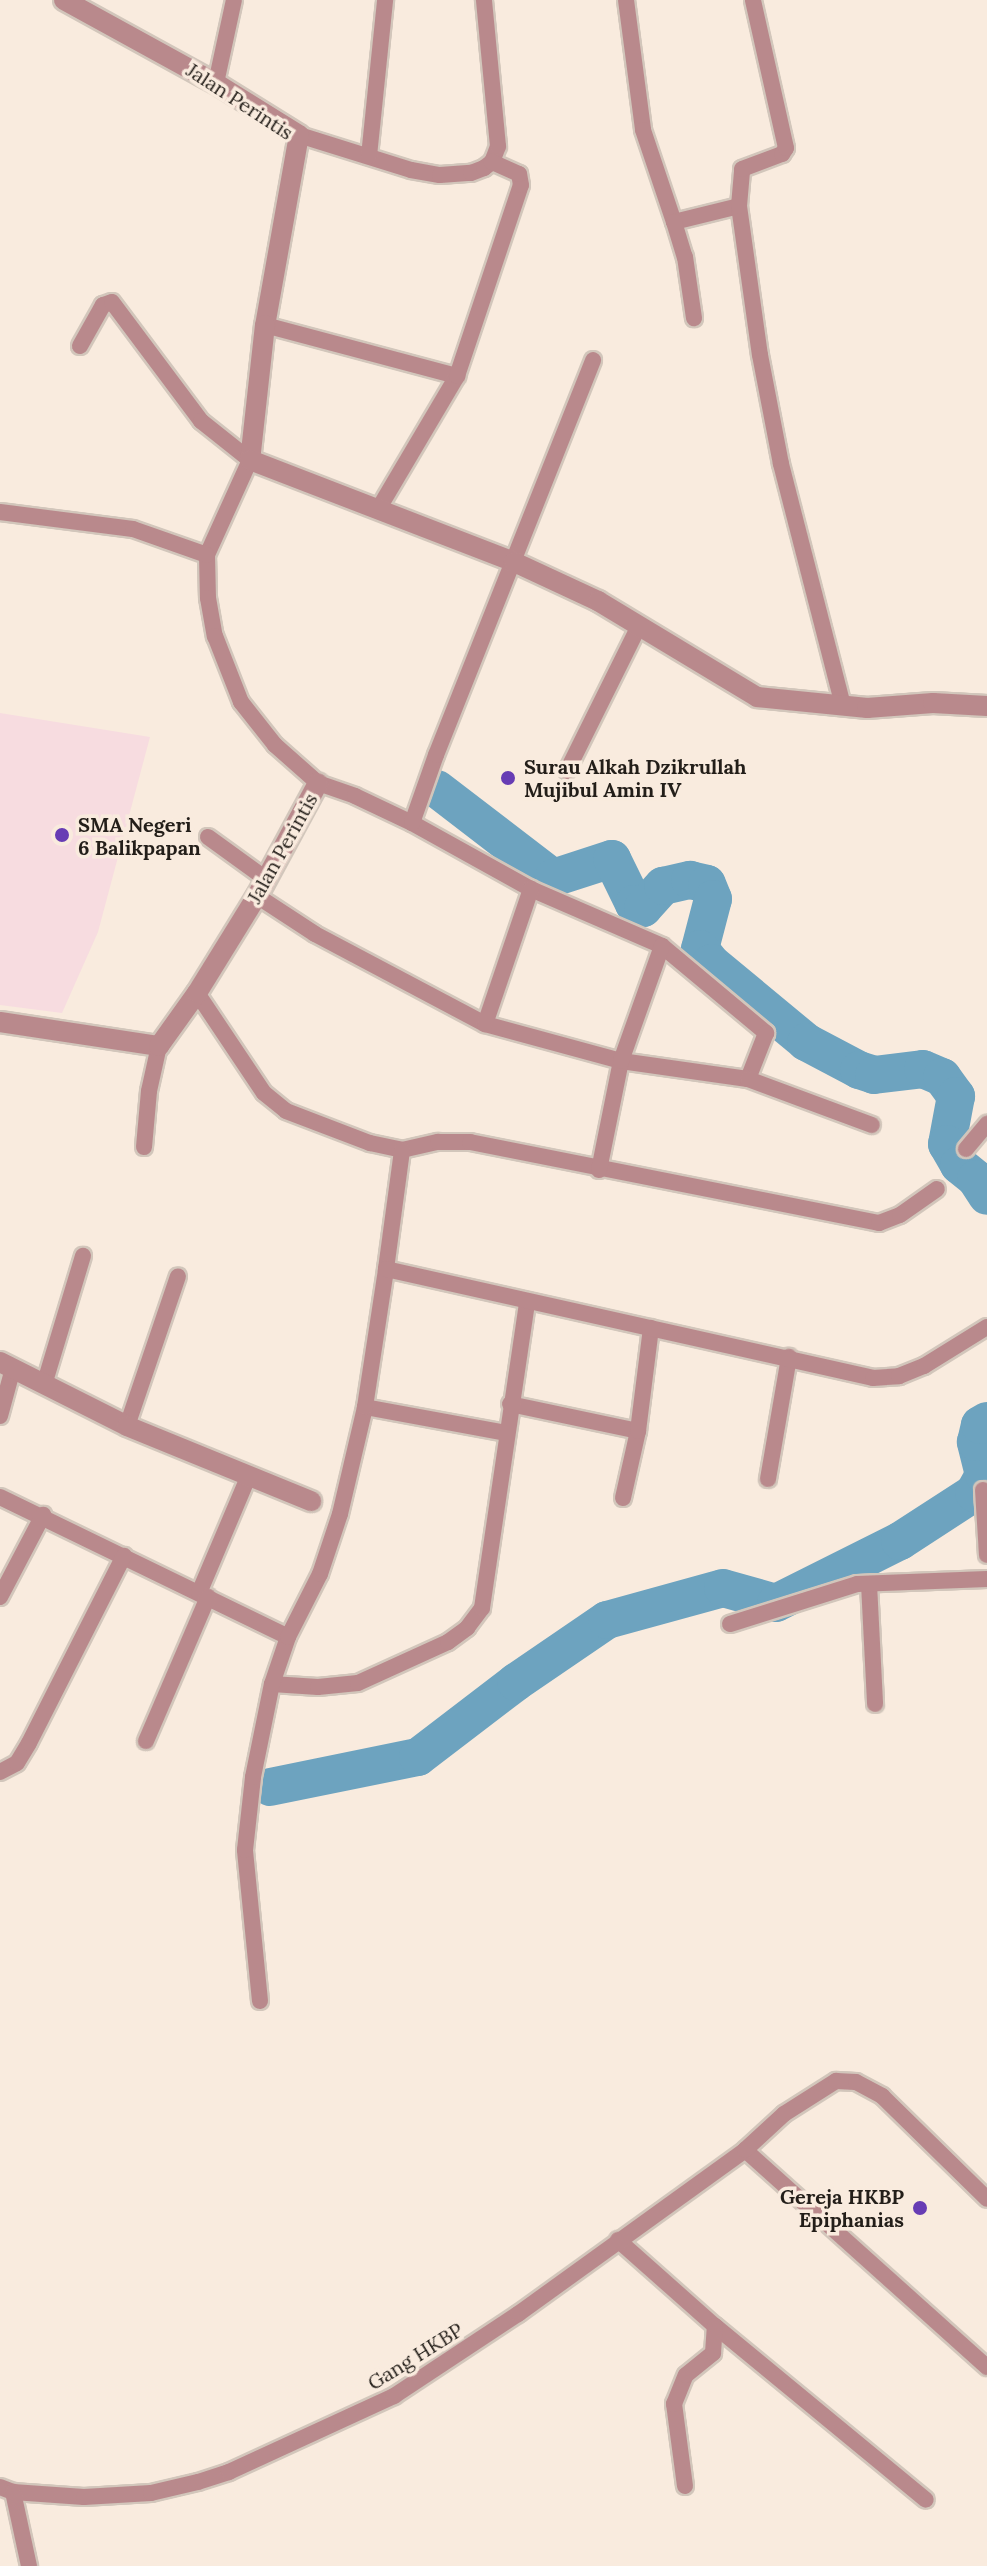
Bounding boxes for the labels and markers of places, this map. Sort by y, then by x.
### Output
place label: Surau Alkah Dzikrullah Mujibul Amin IV [524,754,746,801]
marker: Surau Alkah Dzikrullah Mujibul Amin IV [499,769,517,787]
place label: SMA Negeri 6 Balikpapan [78,812,201,859]
marker: SMA Negeri 6 Balikpapan [53,826,71,844]
place label: Gereja HKBP Epiphanias [780,2184,904,2231]
marker: Gereja HKBP Epiphanias [911,2199,929,2217]

